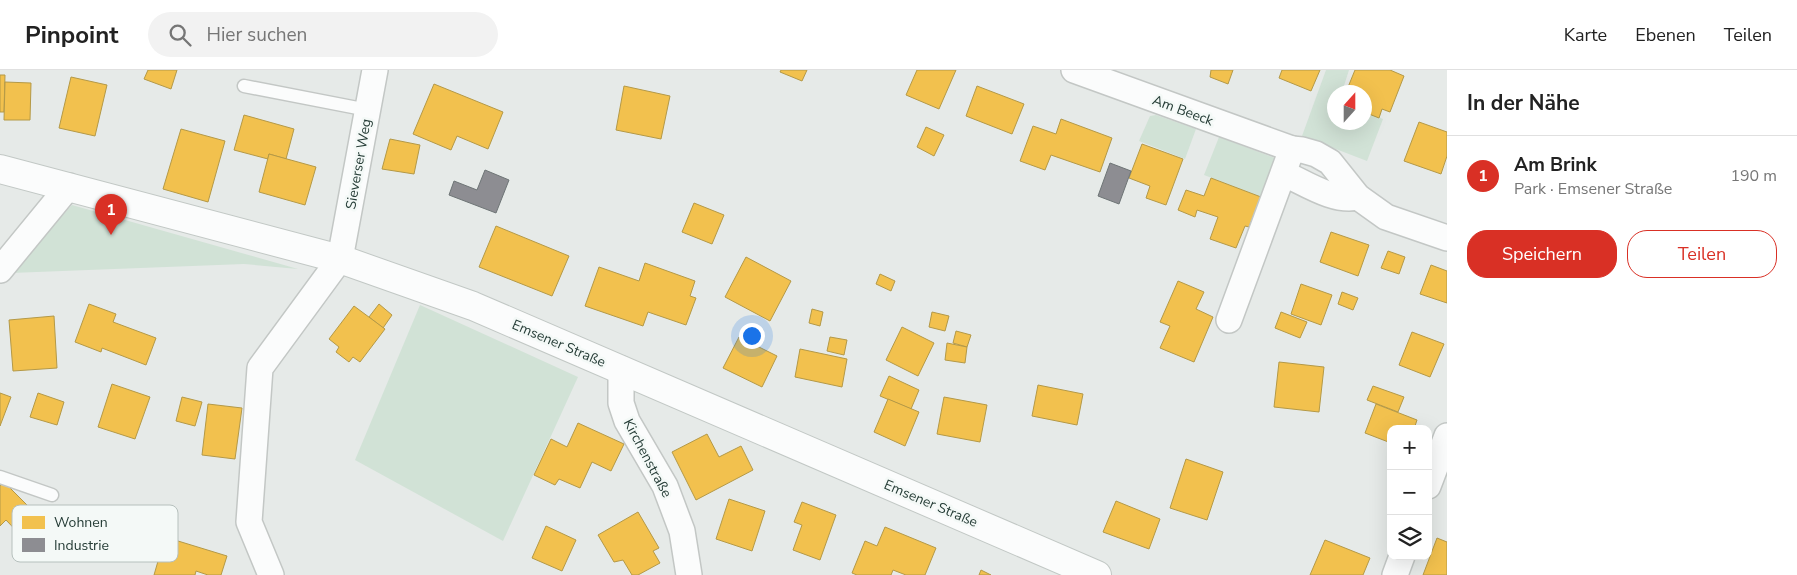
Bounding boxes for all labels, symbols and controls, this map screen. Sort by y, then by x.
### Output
search box [148,12,498,57]
text: Pinpoint [25,19,118,51]
icon: search [166,21,194,49]
text: Hier suchen [206,22,307,48]
text: Karte [1564,23,1607,47]
text: Ebenen [1635,23,1696,47]
text: Teilen [1724,23,1772,47]
north arrow [1327,85,1372,130]
text: In der Nähe [1467,89,1580,117]
street label: Am Beeck [1150,91,1217,131]
street label: Sieverser Weg [341,117,376,211]
text: Am Brink [1514,152,1597,178]
text: 1 [1478,165,1488,187]
text: 190 m [1730,165,1777,187]
text: Park · Emsener Straße [1514,178,1672,200]
pin: 1 [95,194,127,235]
button: Speichern [1467,230,1617,278]
button: Teilen [1627,230,1777,278]
street label: Emsener Straße [509,315,609,372]
your location [739,323,765,349]
street label: Kirchenstraße [619,415,676,501]
map controls [1387,425,1432,560]
button: + [1387,425,1432,470]
button: − [1387,470,1432,515]
street label: Emsener Straße [881,475,981,532]
legend [12,505,178,562]
text: Wohnen [54,513,108,532]
button: layers [1387,515,1432,560]
text: Industrie [54,536,109,555]

